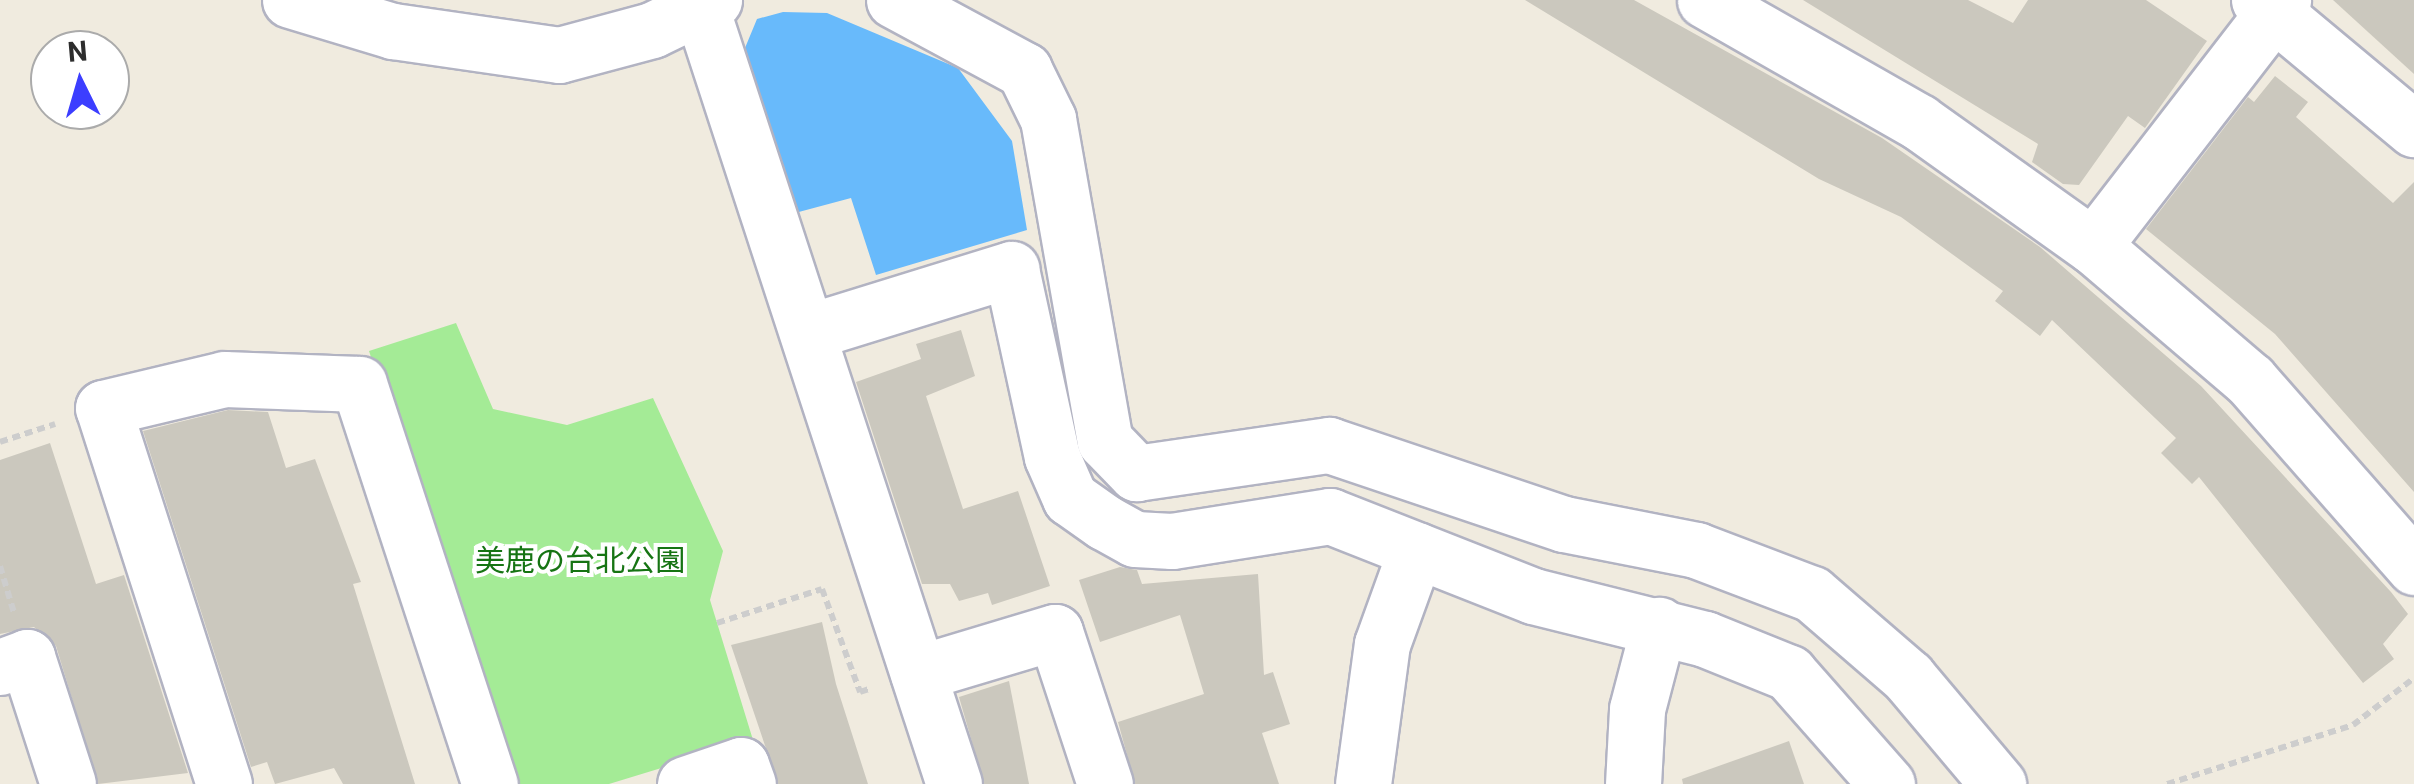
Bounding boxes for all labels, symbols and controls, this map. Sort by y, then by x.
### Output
north arrow [30,30,130,130]
text: N [66,34,89,69]
park label: 美鹿の台北公園 [475,543,685,579]

